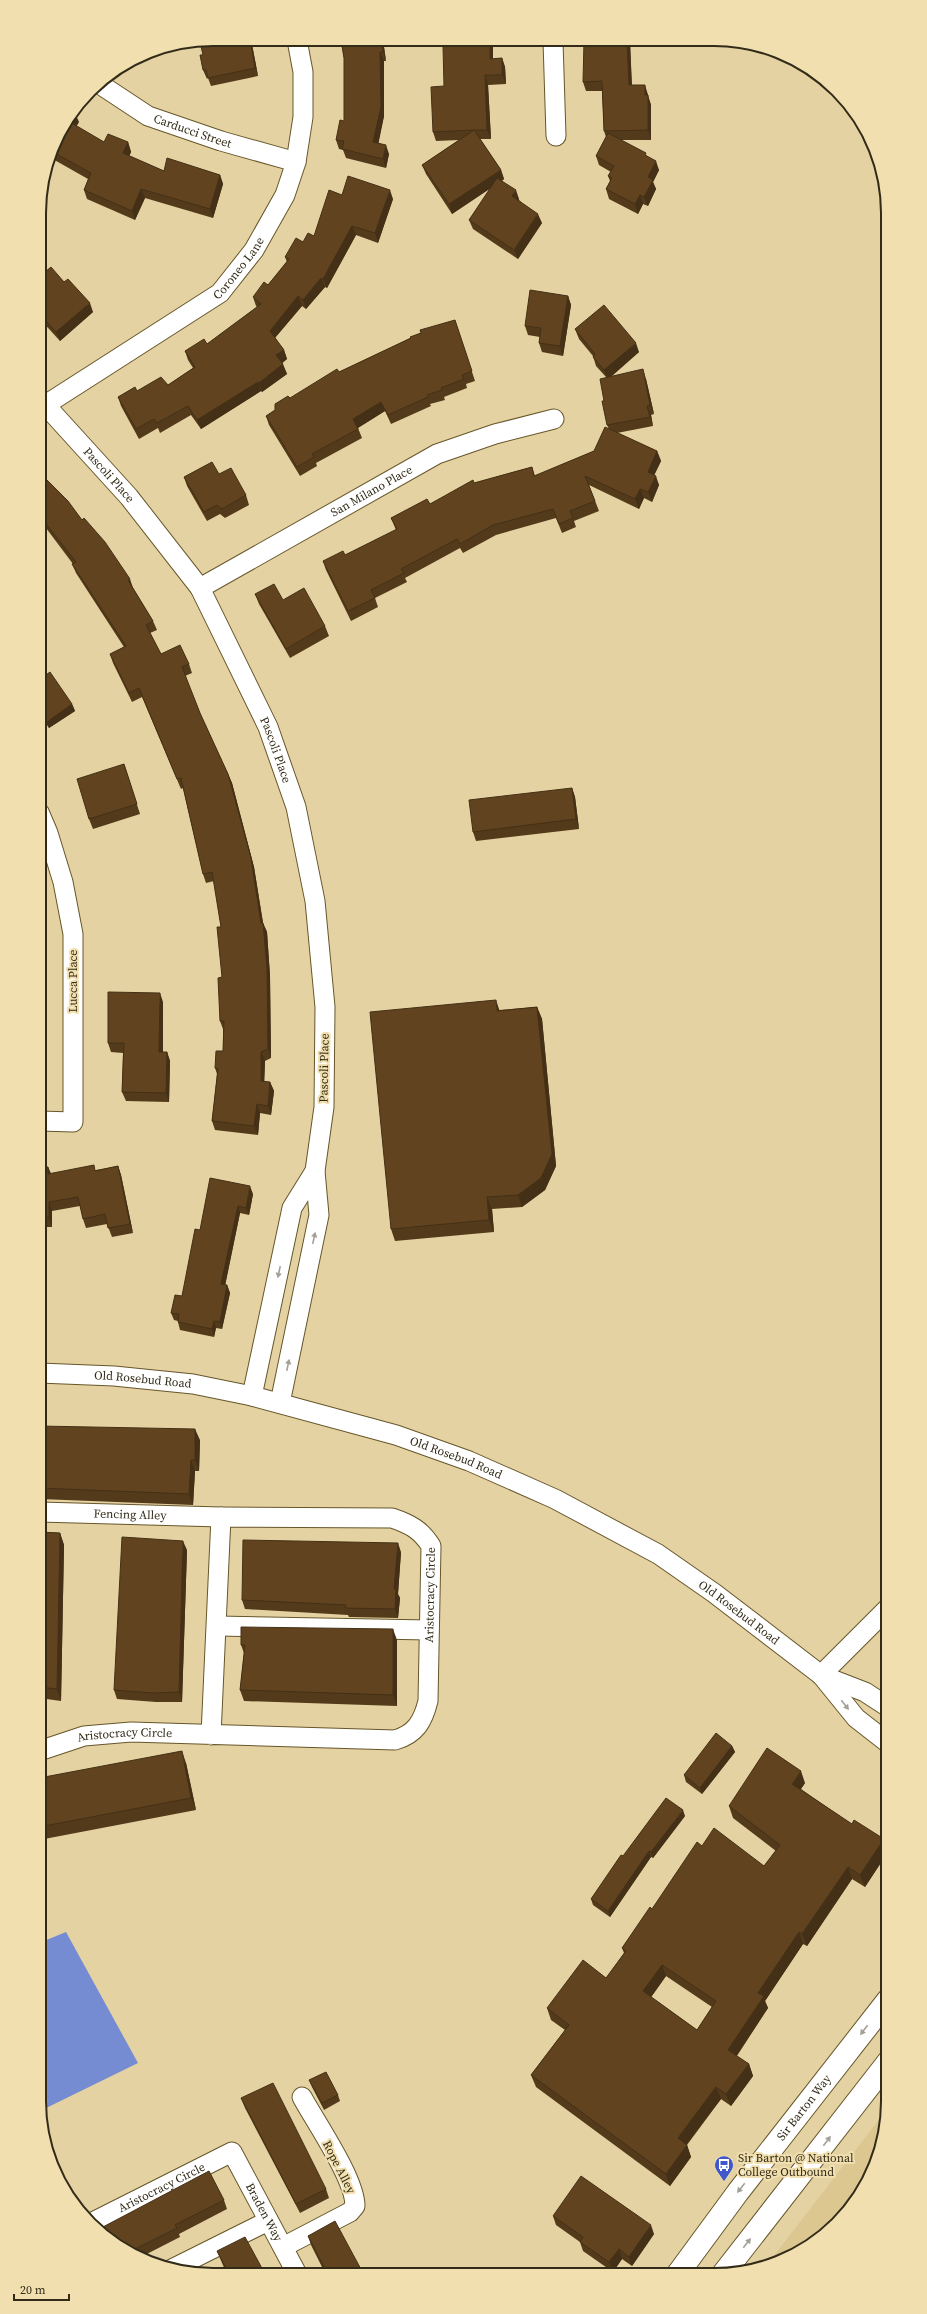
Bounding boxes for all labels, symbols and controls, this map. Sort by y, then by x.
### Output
street label: Carducci Street [151,111,233,152]
street label: Coroneo Lane [210,234,268,303]
street label: Pascoli Place [80,444,138,506]
street label: San Milano Place [328,462,415,521]
street label: Pascoli Place [256,714,295,785]
street label: Lucca Place [65,950,81,1012]
street label: Pascoli Place [315,1033,333,1103]
one-way arrow [312,1232,318,1244]
one-way arrow [275,1266,281,1278]
one-way arrow [286,1359,292,1371]
street label: Old Rosebud Road [94,1367,192,1392]
street label: Old Rosebud Road [408,1433,505,1483]
street label: Fencing Alley [93,1506,167,1524]
street label: Aristocracy Circle [421,1547,439,1643]
street label: Old Rosebud Road [695,1577,783,1648]
one-way arrow [841,1700,850,1711]
street label: Aristocracy Circle [75,1724,172,1746]
one-way arrow [860,2025,868,2036]
street label: Sir Barton Way [773,2071,835,2144]
one-way arrow [823,2136,831,2147]
street label: Rope Alley [319,2138,360,2197]
place label: Sir Barton @ National College Outbound [738,2150,854,2180]
bus stop icon: Sir Barton @ National College Outbound [713,2154,735,2182]
street label: Aristocracy Circle [115,2159,208,2216]
street label: Braden Way [242,2180,287,2245]
one-way arrow [737,2183,746,2194]
one-way arrow [742,2238,751,2249]
scale bar [14,2276,69,2302]
text: 20 m [20,2282,46,2298]

